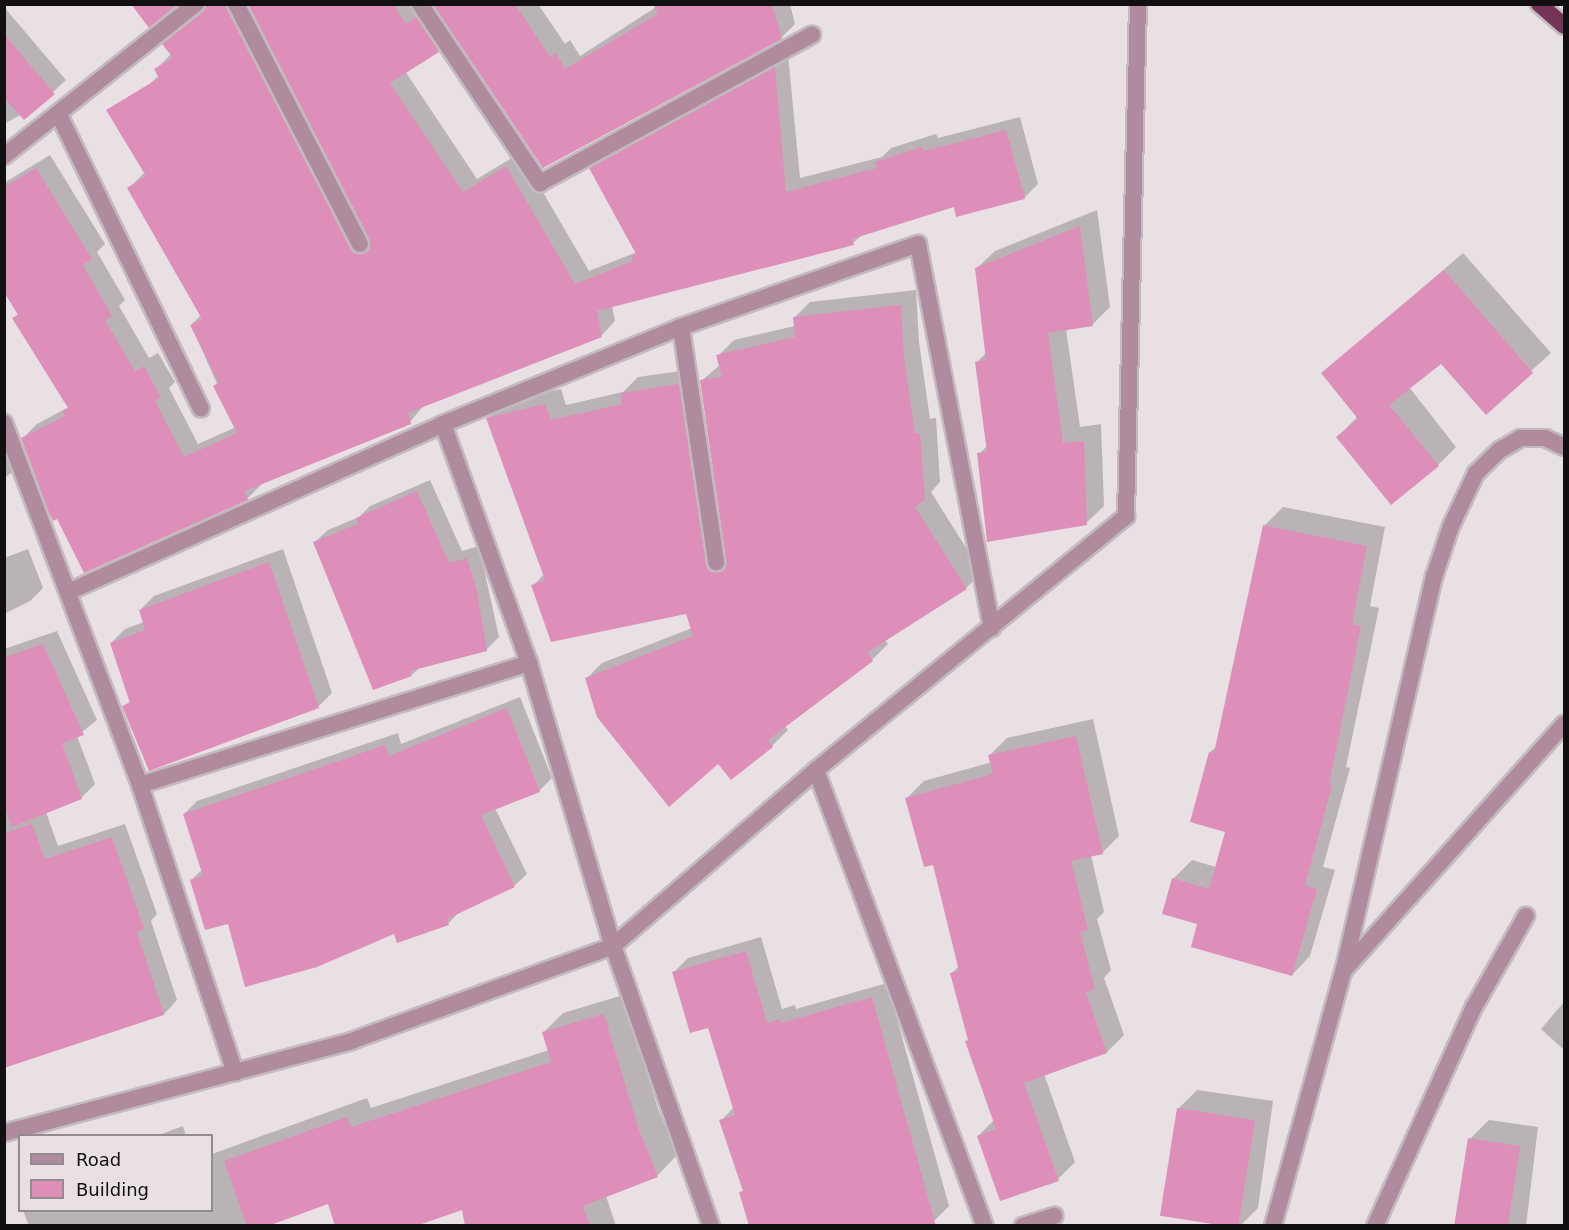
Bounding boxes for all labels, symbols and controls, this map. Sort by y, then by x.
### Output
legend [18,1134,213,1212]
text: Road [76,1149,121,1170]
text: Building [76,1179,149,1200]

